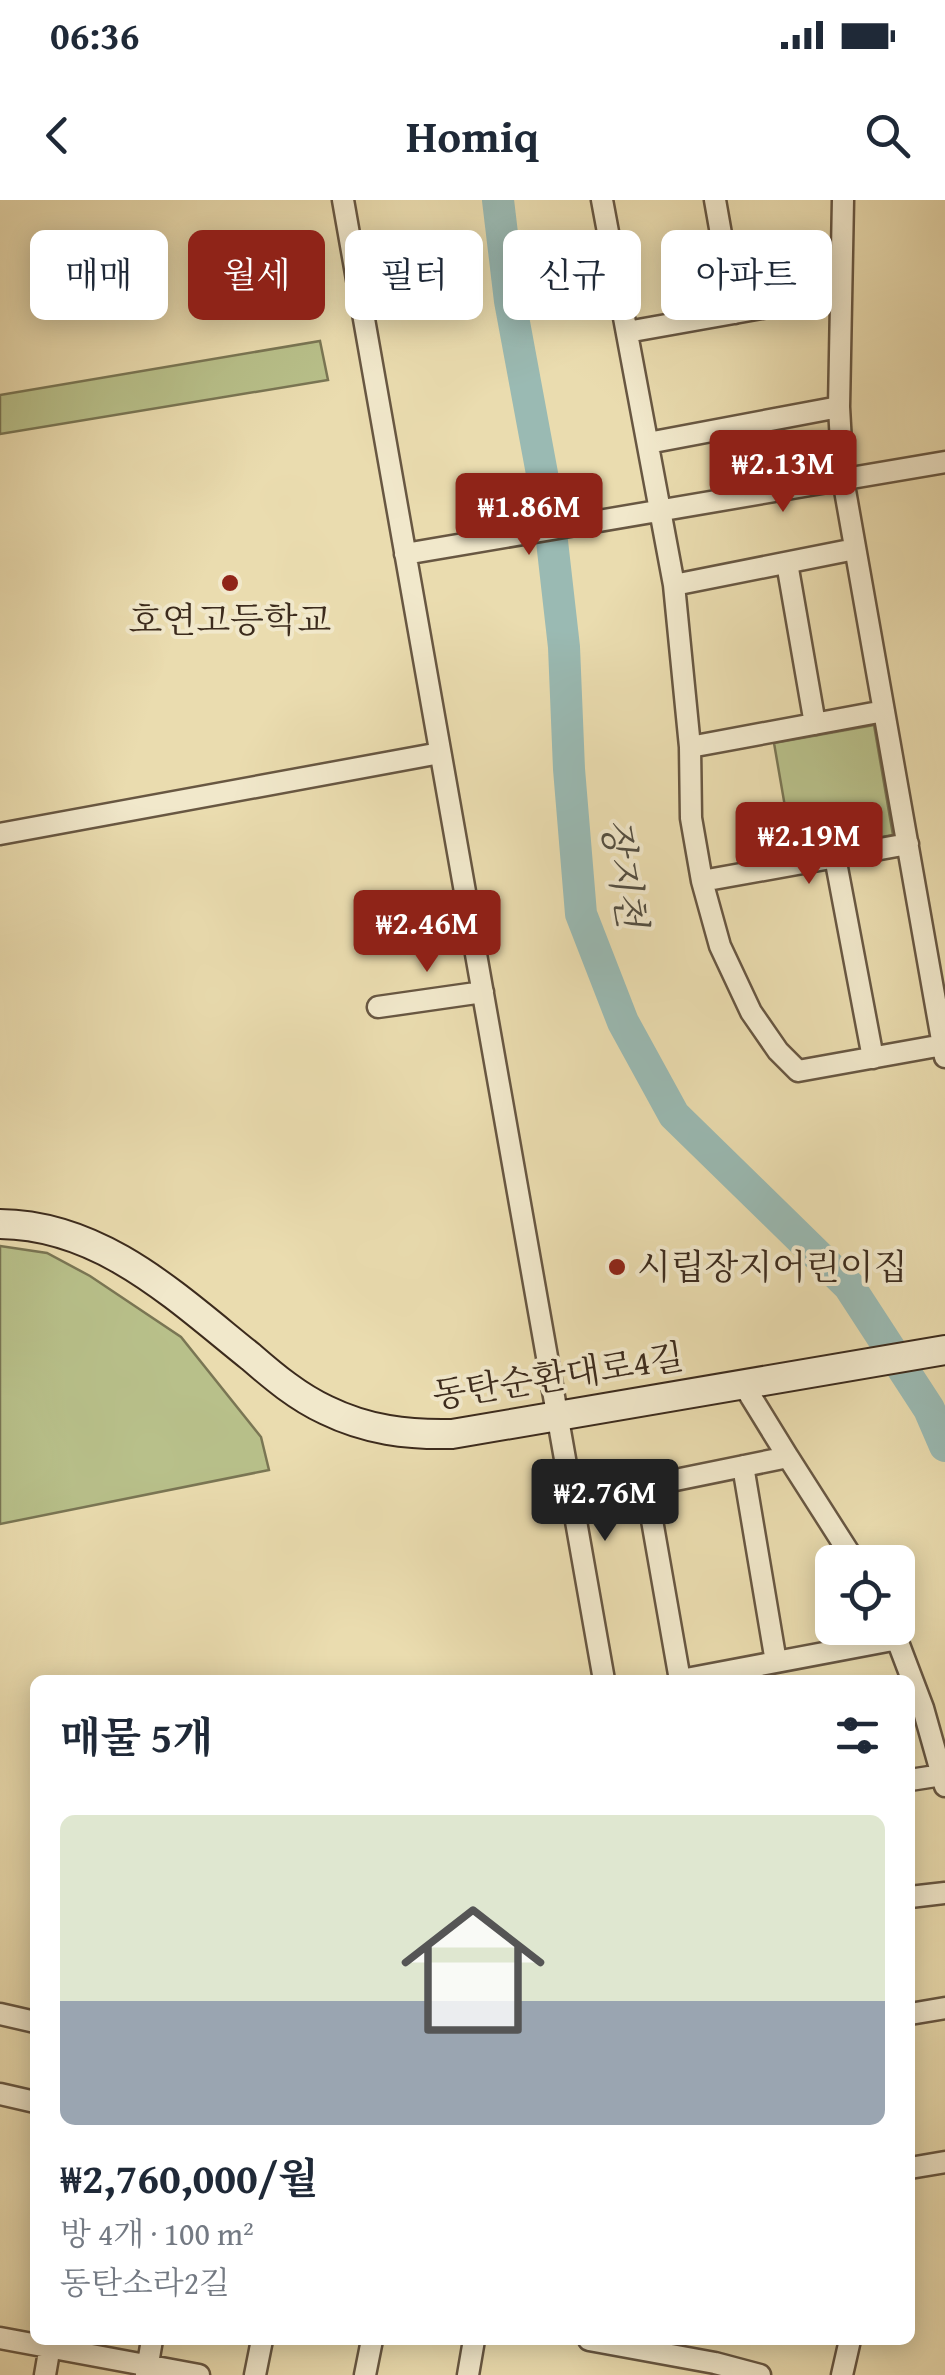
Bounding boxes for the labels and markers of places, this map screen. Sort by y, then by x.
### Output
pin: ₩2.13M [702,430,864,515]
pin: ₩1.86M [448,473,610,558]
marker: 호연고등학교 [219,572,241,594]
place label: 호연고등학교 [129,594,331,645]
pin: ₩2.19M [728,802,890,887]
pin: ₩2.46M [346,890,508,975]
place label: 시립장지어린이집 [637,1241,907,1292]
marker: 시립장지어린이집 [606,1256,628,1278]
pin: ₩2.76M [524,1459,686,1544]

